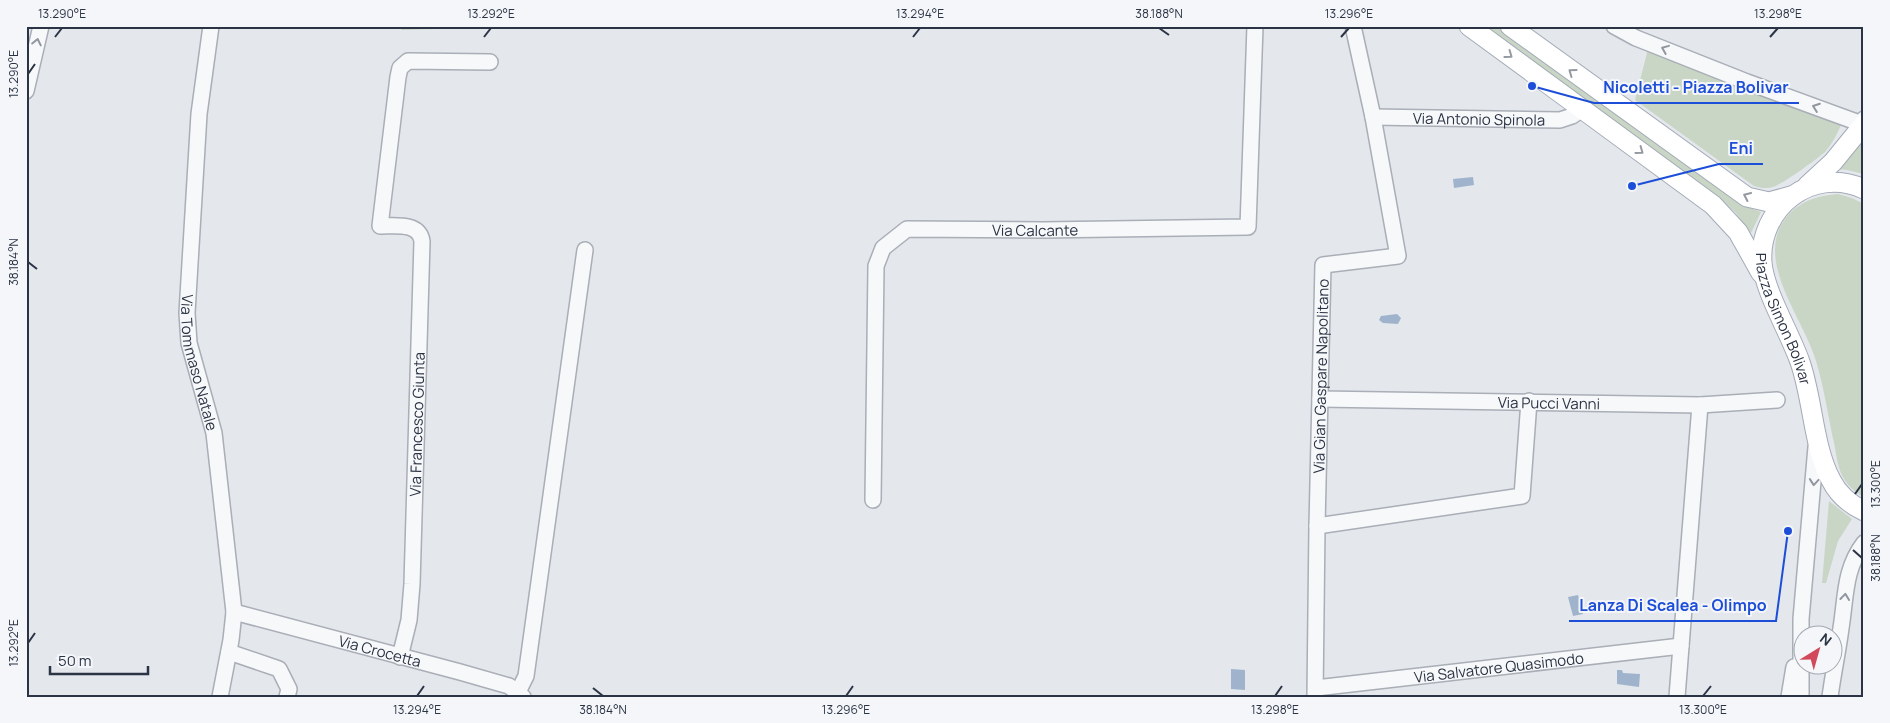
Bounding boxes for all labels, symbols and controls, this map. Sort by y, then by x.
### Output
text: 13.290°E [38,5,86,22]
text: 13.292°E [467,5,515,22]
text: 13.294°E [896,5,944,22]
text: 38.188°N [1135,5,1183,22]
text: 13.296°E [1325,5,1373,22]
text: 13.298°E [1754,5,1802,22]
one-way arrow [31,37,42,46]
one-way arrow [1661,45,1670,56]
one-way arrow [1503,49,1513,58]
text: 13.290°E [5,50,22,98]
one-way arrow [1568,69,1578,78]
callout: Nicoletti - Piazza Bolivar [1594,72,1799,103]
text: Nicoletti - Piazza Bolivar [1603,76,1789,98]
one-way arrow [1813,103,1821,113]
street label: Via Antonio Spinola [1413,107,1545,130]
callout: Eni [1719,133,1763,164]
text: Eni [1729,137,1753,159]
one-way arrow [1634,145,1644,154]
one-way arrow [1744,192,1753,202]
street label: Via Calcante [992,219,1079,241]
text: 38.184°N [5,238,22,286]
street label: Piazza Simon Bolivar [1751,253,1817,387]
street label: Via Gian Gaspare Napolitano [1308,278,1333,474]
street label: Via Tommaso Natale [176,294,223,433]
street label: Via Francesco Giunta [404,352,429,497]
street label: Via Pucci Vanni [1498,391,1600,414]
text: 13.300°E [1867,460,1884,508]
one-way arrow [1809,478,1820,486]
text: 38.188°N [1867,534,1884,582]
callout: Lanza Di Scalea - Olimpo [1569,590,1776,621]
one-way arrow [1839,592,1850,600]
text: Lanza Di Scalea - Olimpo [1579,594,1767,616]
text: 13.292°E [5,619,22,667]
north arrow [1792,626,1842,676]
text: N [1816,629,1836,650]
street label: Via Crocetta [336,630,424,672]
scale bar [50,643,148,675]
street label: Via Salvatore Quasimodo [1413,647,1585,687]
text: 50 m [58,650,92,671]
text: 13.294°E [393,701,441,718]
text: 38.184°N [579,701,627,718]
text: 13.296°E [822,701,870,718]
text: 13.298°E [1251,701,1299,718]
text: 13.300°E [1679,701,1727,718]

